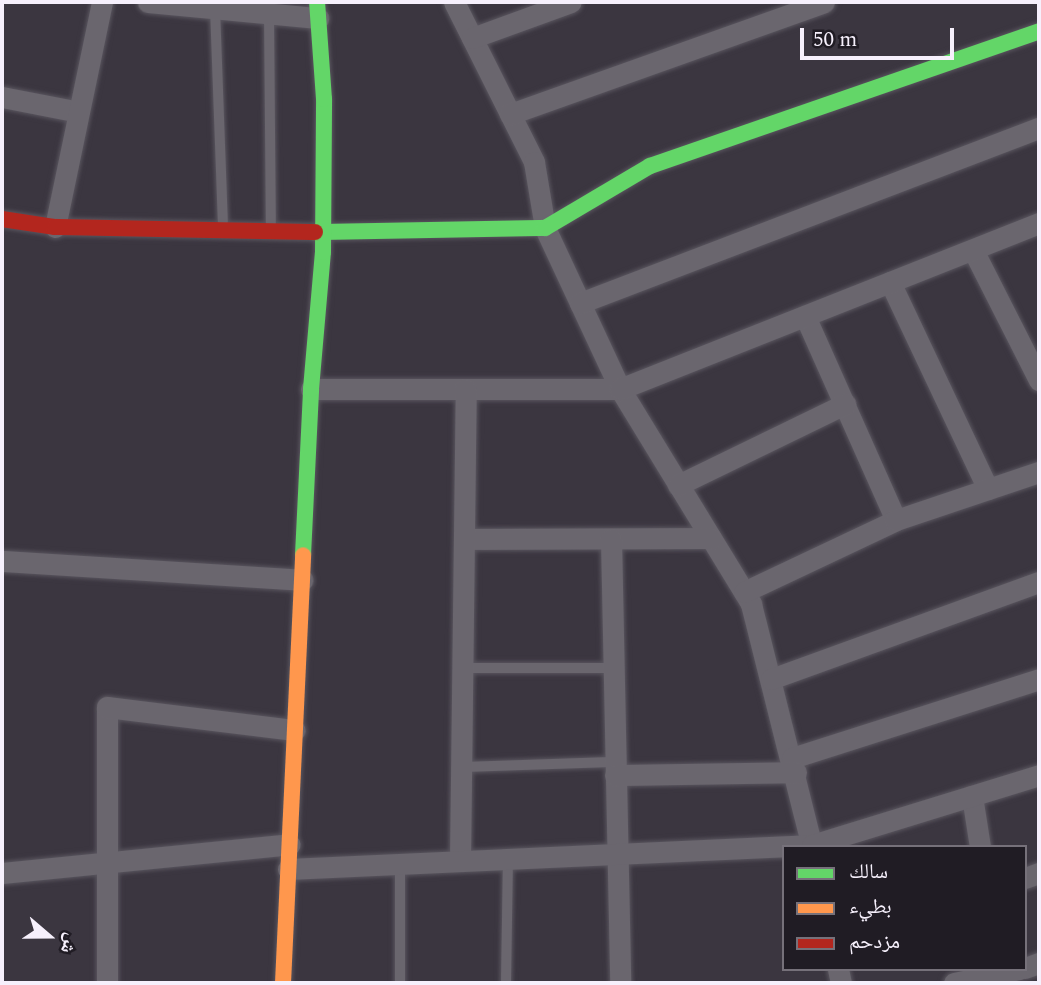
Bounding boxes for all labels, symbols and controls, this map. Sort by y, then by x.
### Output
scale bar [803,14,957,58]
text: 50 m [813,24,857,56]
legend [782,845,1027,971]
text: سالك [849,856,888,888]
text: بطيء [849,891,892,923]
north arrow [14,901,84,971]
text: مزدحم [849,926,900,958]
text: ش [52,929,86,958]

